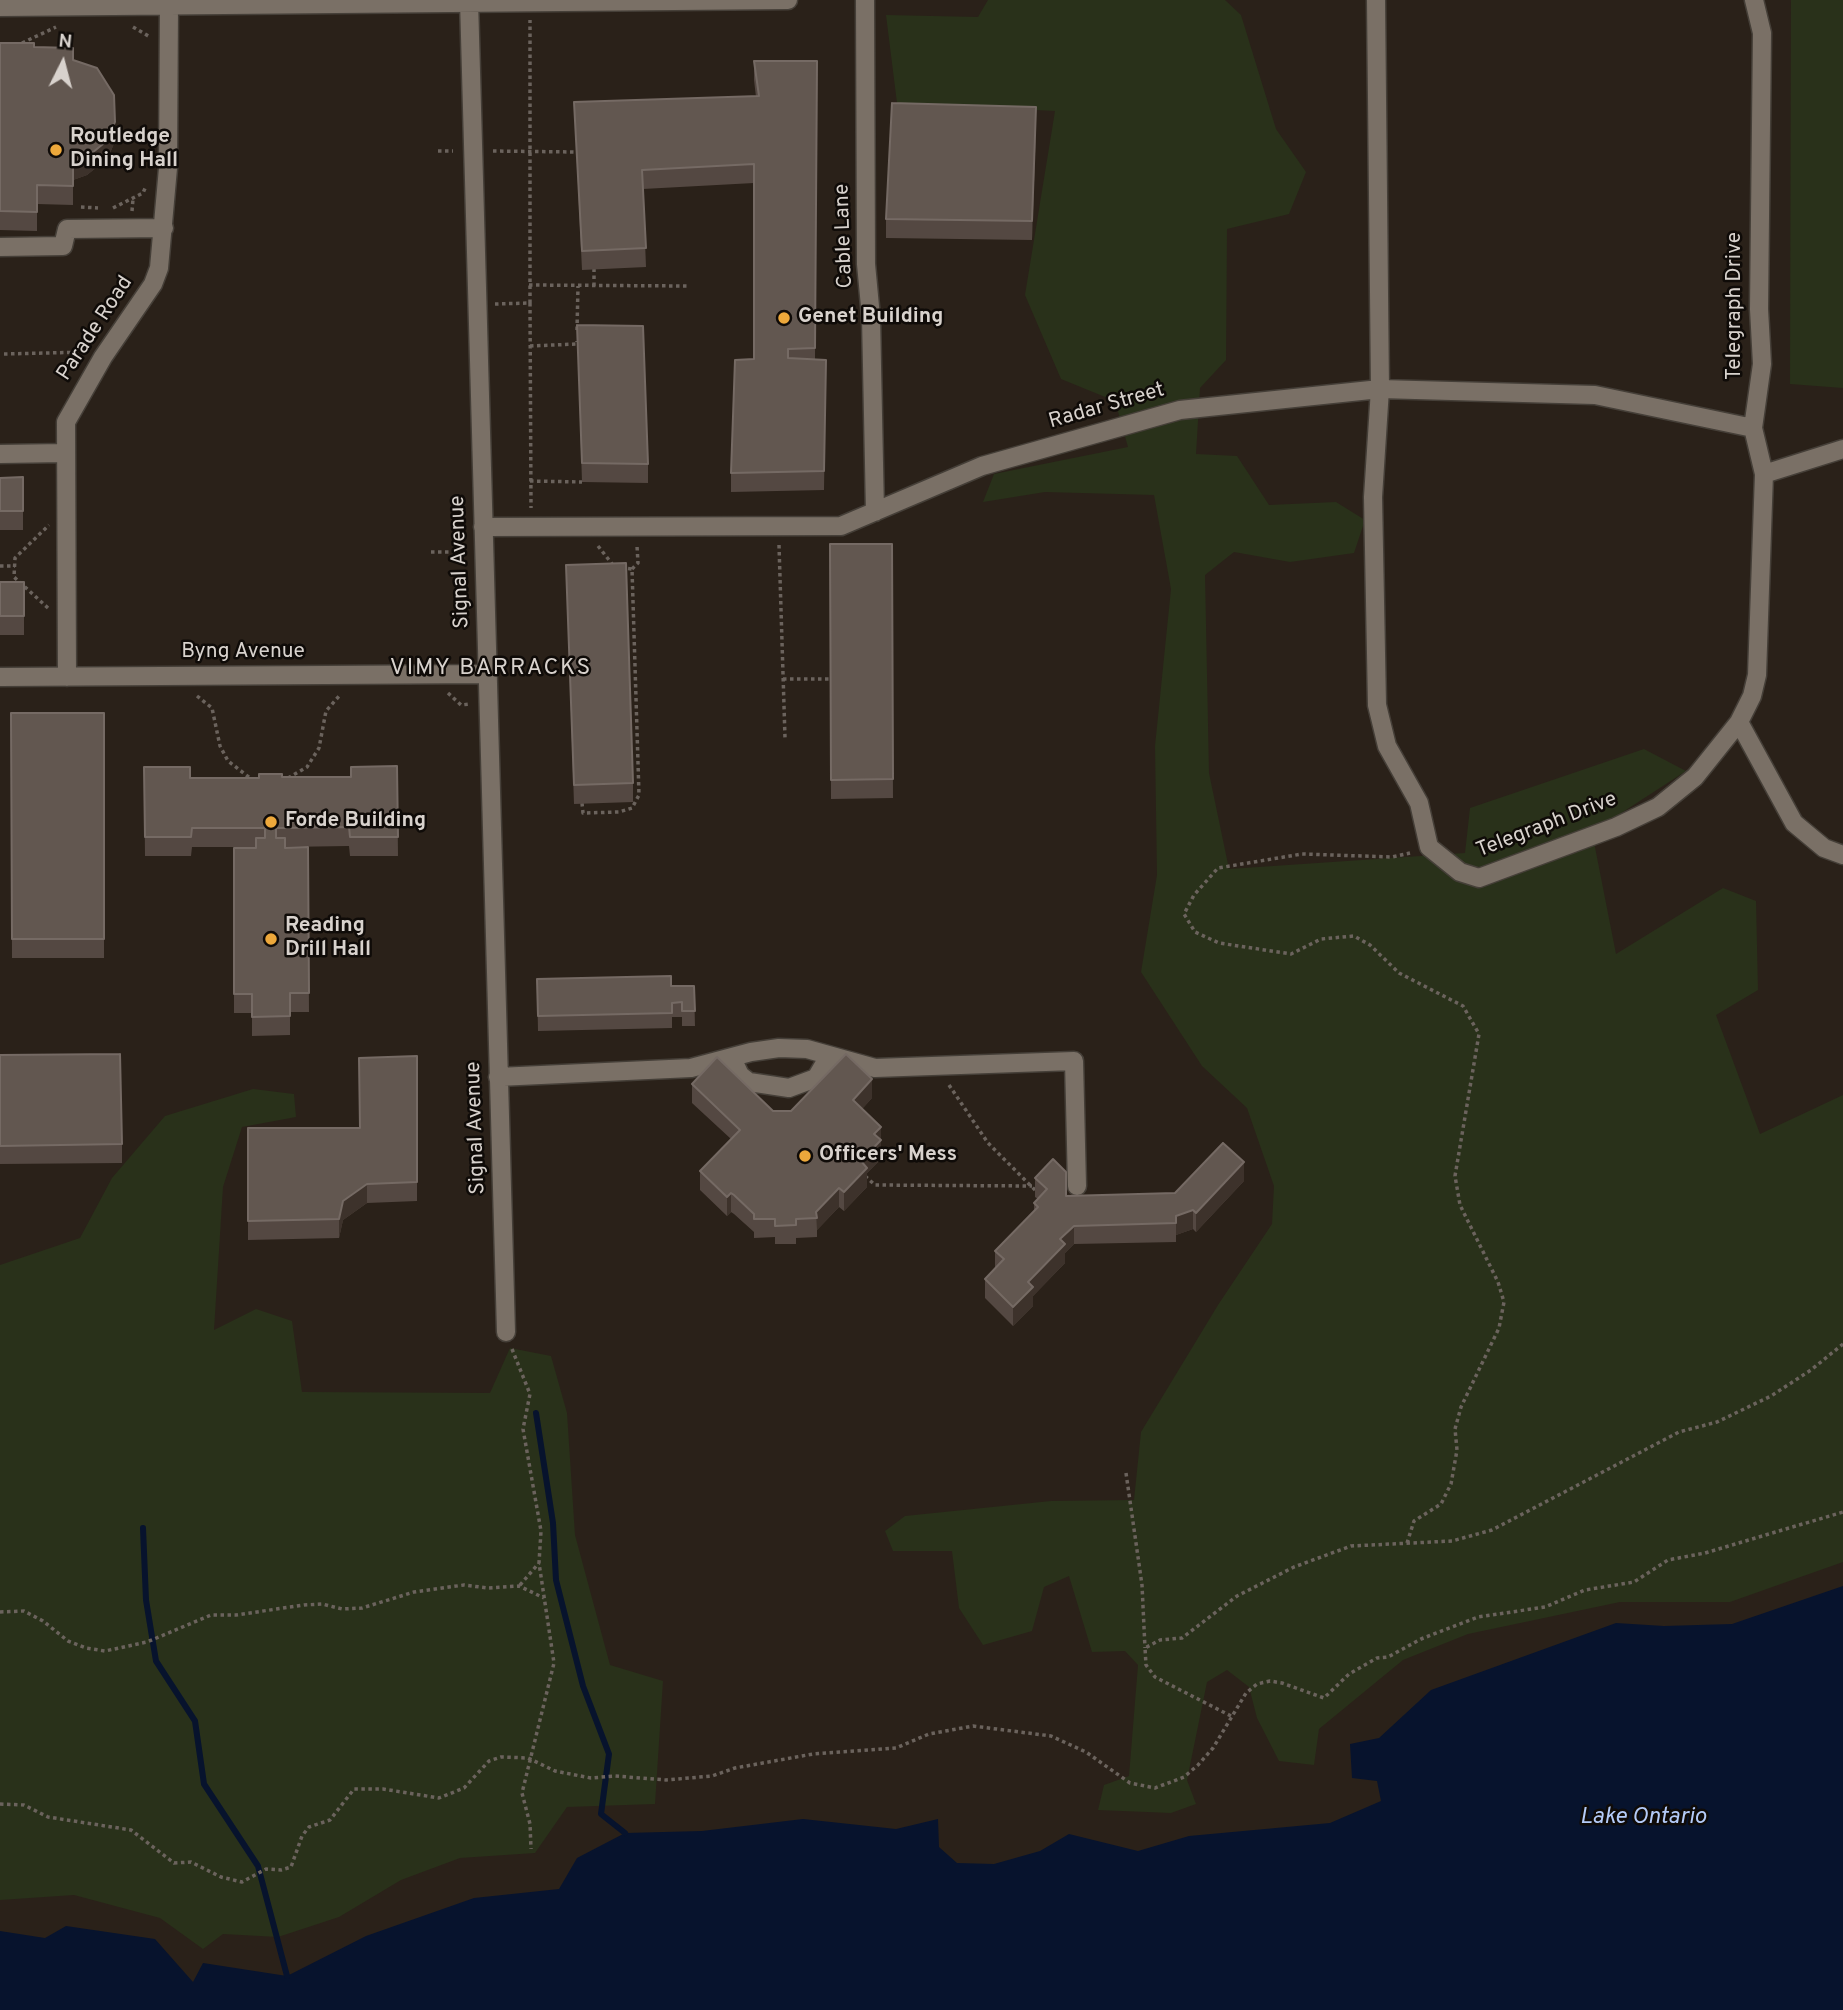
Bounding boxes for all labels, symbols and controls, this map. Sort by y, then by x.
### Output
north arrow [28,28,98,98]
text: N [57,29,73,55]
place label: Routledge Dining Hall [70,125,178,175]
marker: Routledge Dining Hall [48,142,64,158]
street label: Cable Lane [831,183,859,289]
street label: Telegraph Drive [1723,232,1749,380]
street label: Parade Road [53,272,139,386]
place label: Genet Building [798,305,943,331]
marker: Genet Building [776,310,792,326]
street label: Radar Street [1046,378,1168,436]
street label: Signal Avenue [446,495,476,629]
street label: Byng Avenue [181,640,305,666]
district label: VIMY BARRACKS [391,655,591,683]
street label: Telegraph Drive [1473,788,1621,864]
place label: Forde Building [285,809,426,835]
marker: Forde Building [263,814,279,830]
place label: Reading Drill Hall [285,914,371,964]
marker: Reading Drill Hall [263,931,279,947]
street label: Signal Avenue [462,1061,492,1195]
place label: Officers' Mess [819,1143,957,1169]
marker: Officers' Mess [797,1148,813,1164]
water label: Lake Ontario [1580,1804,1706,1832]

